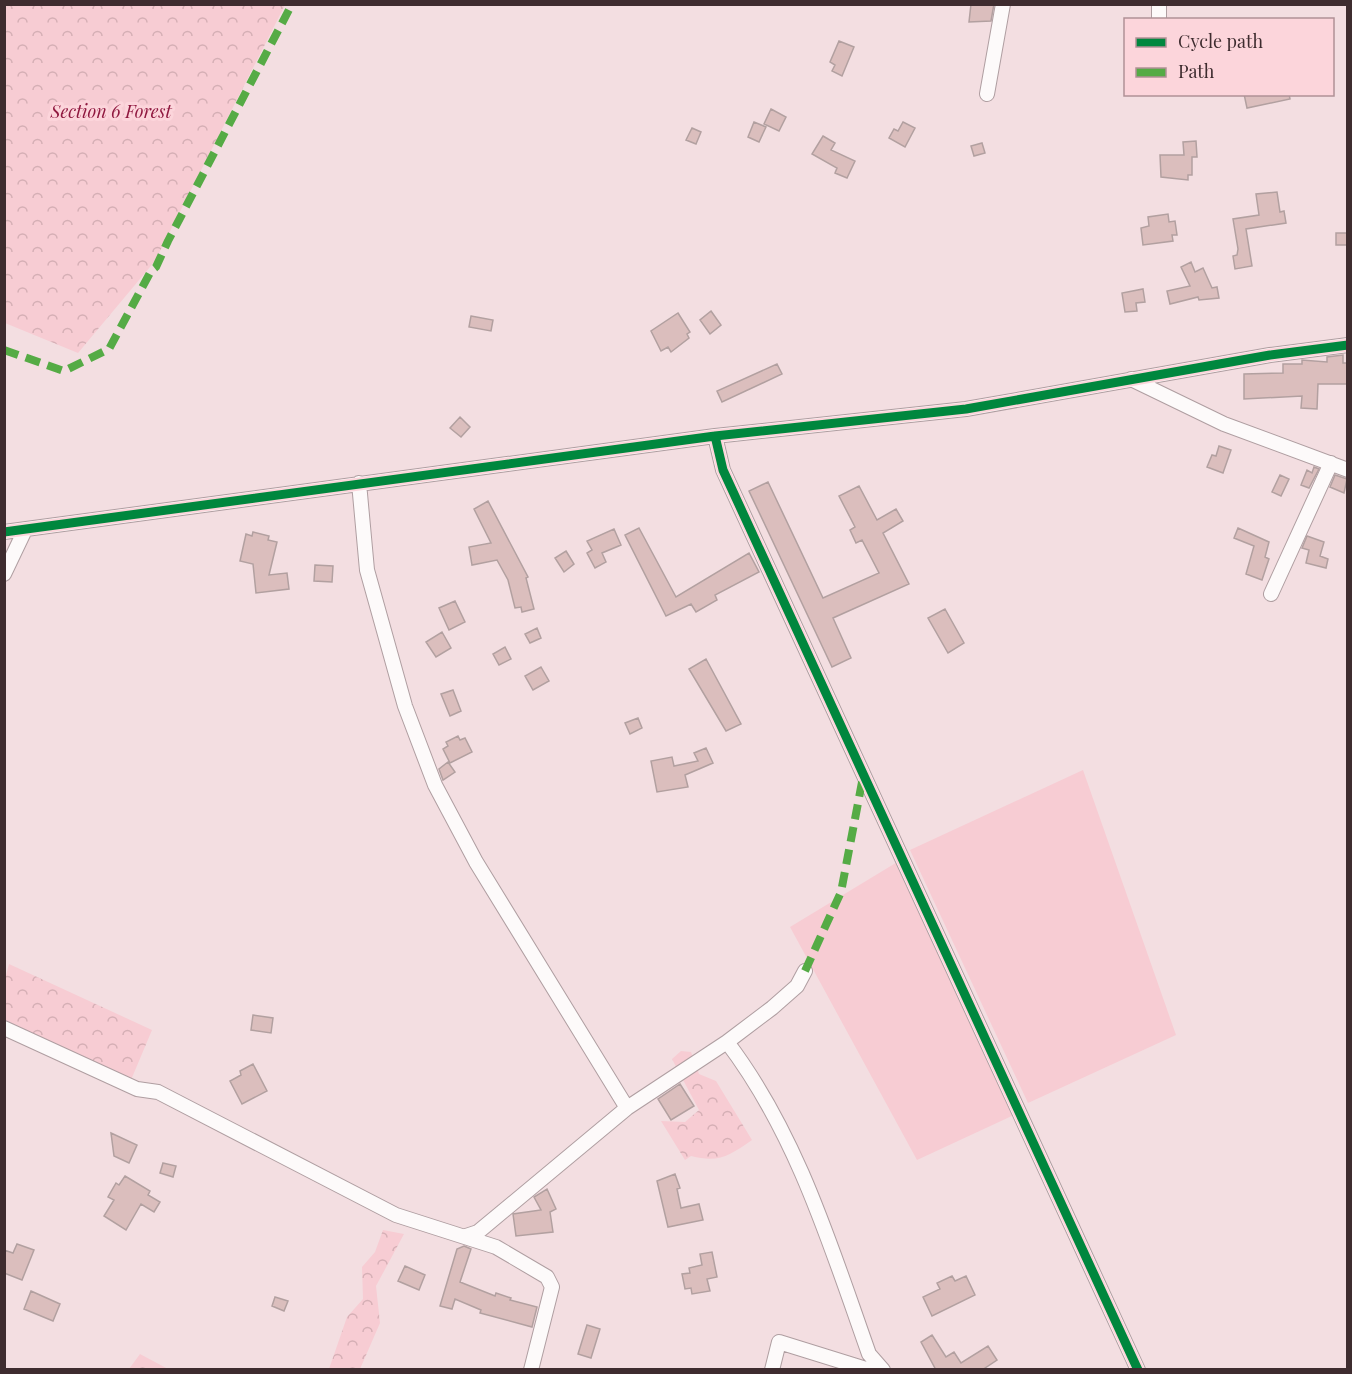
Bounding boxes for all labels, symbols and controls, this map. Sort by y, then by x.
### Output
legend [1124,18,1334,96]
text: Cycle path [1178,29,1263,53]
text: Path [1178,59,1215,83]
park label: Section 6 Forest [50,99,172,123]

